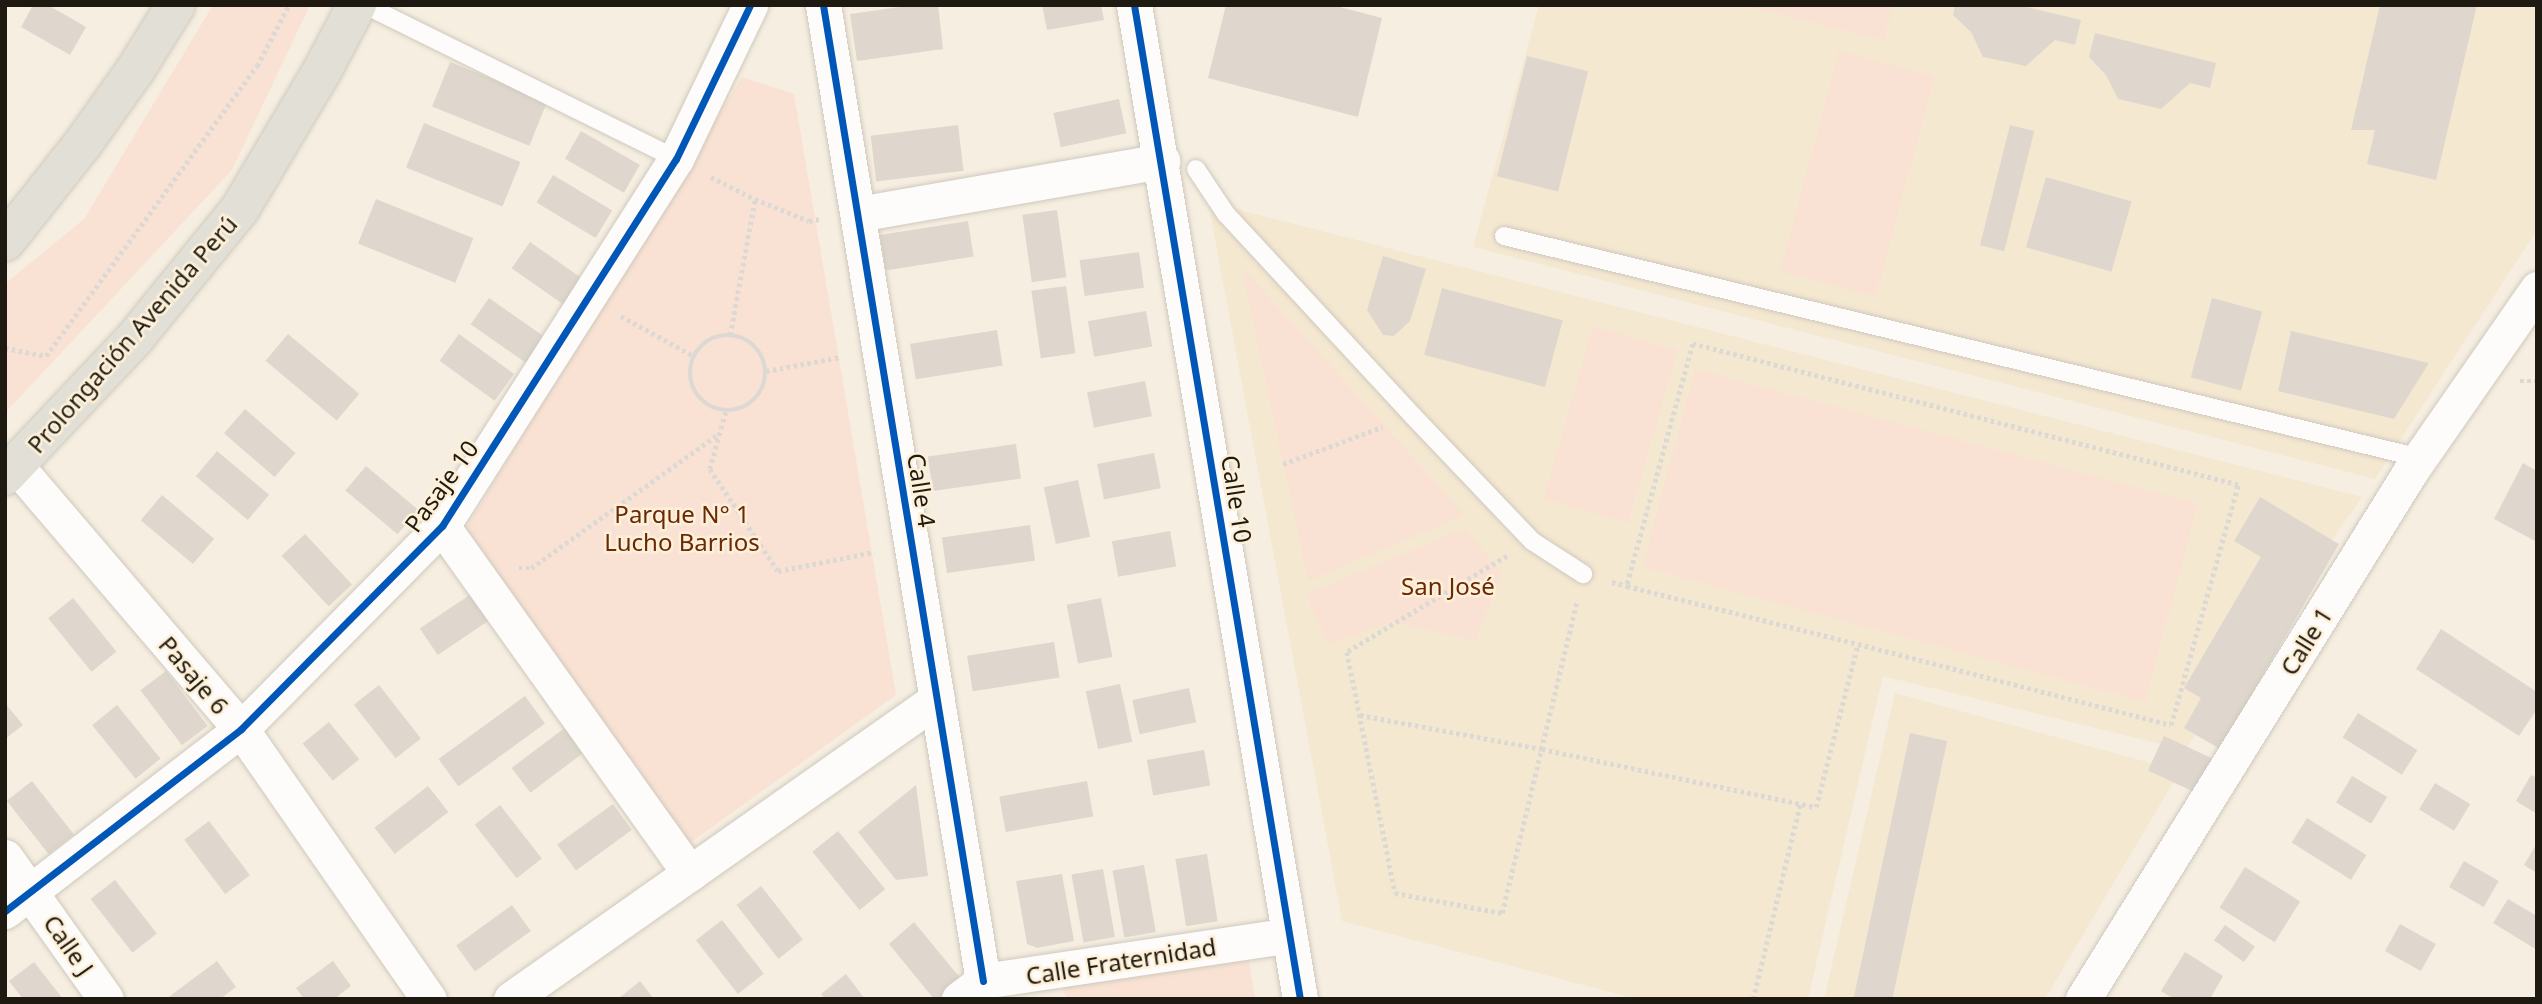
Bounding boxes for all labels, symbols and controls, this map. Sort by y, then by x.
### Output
street label: Prolongación Avenida Perú [21,209,243,459]
street label: Pasaje 10 [398,435,484,537]
street label: Calle 4 [902,451,942,529]
street label: Calle 10 [1216,453,1258,545]
park label: Parque N° 1 Lucho Barrios [604,500,760,556]
park label: San José [1401,572,1495,600]
street label: Calle 1 [2274,602,2338,680]
street label: Pasaje 6 [153,630,235,720]
street label: Calle J [38,909,100,981]
street label: Calle Fraternidad [1024,932,1218,990]

